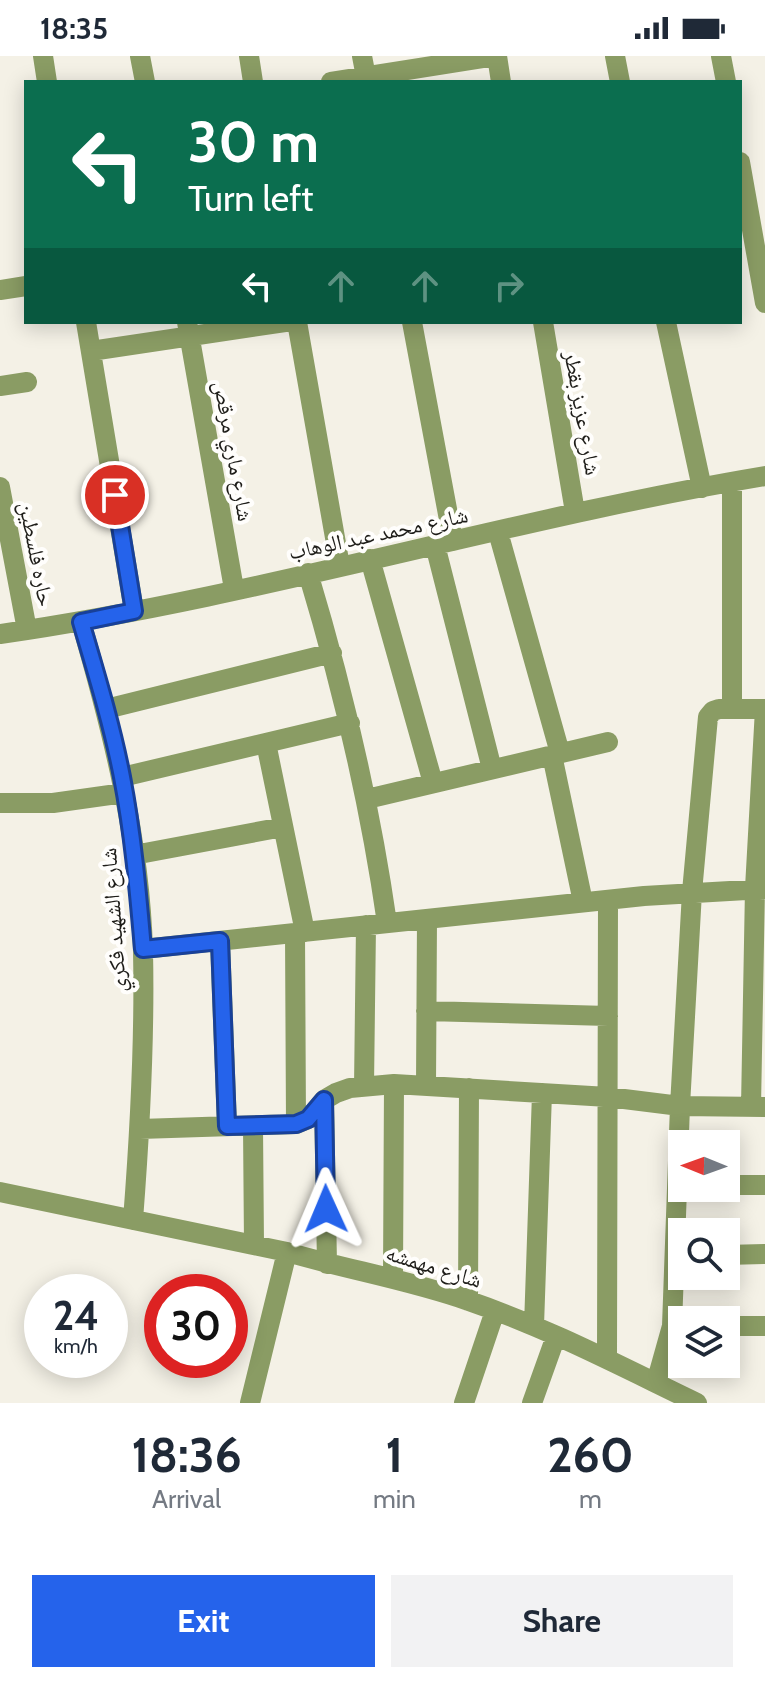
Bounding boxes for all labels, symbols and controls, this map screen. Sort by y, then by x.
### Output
text: 18:35 [40,10,108,47]
text: 30 m [188,108,319,176]
icon: left [56,112,160,216]
text: Turn left [188,176,313,220]
icon: left [235,264,279,308]
icon: ahead [319,264,363,308]
icon: ahead [403,264,447,308]
icon: right [487,264,531,308]
street label: شارع عزيز بقطر [558,348,607,477]
street label: شارع ماري مرقص [204,379,259,524]
pin [81,461,149,529]
icon: arrive [93,473,137,517]
street label: حاره فلسطين [13,500,60,609]
street label: شارع محمد عبد الوهاب [286,501,470,566]
street label: شارع الشهيد فكري [95,847,136,993]
north arrow [668,1130,740,1202]
map controls [668,1130,740,1378]
position arrow [284,1167,368,1251]
button: search [668,1218,740,1290]
street label: شارع مهمشه [383,1239,485,1294]
speed limit sign: 30 [144,1274,248,1378]
text: 24 [53,1291,99,1340]
button: layers [668,1306,740,1378]
text: km/h [54,1334,98,1358]
text: 18:36 [131,1426,242,1484]
text: 1 [386,1426,403,1484]
text: 260 [547,1426,634,1484]
text: Arrival [152,1483,221,1515]
text: min [373,1483,416,1515]
text: m [579,1483,602,1515]
button: Exit [32,1575,375,1667]
button: Share [391,1575,733,1667]

